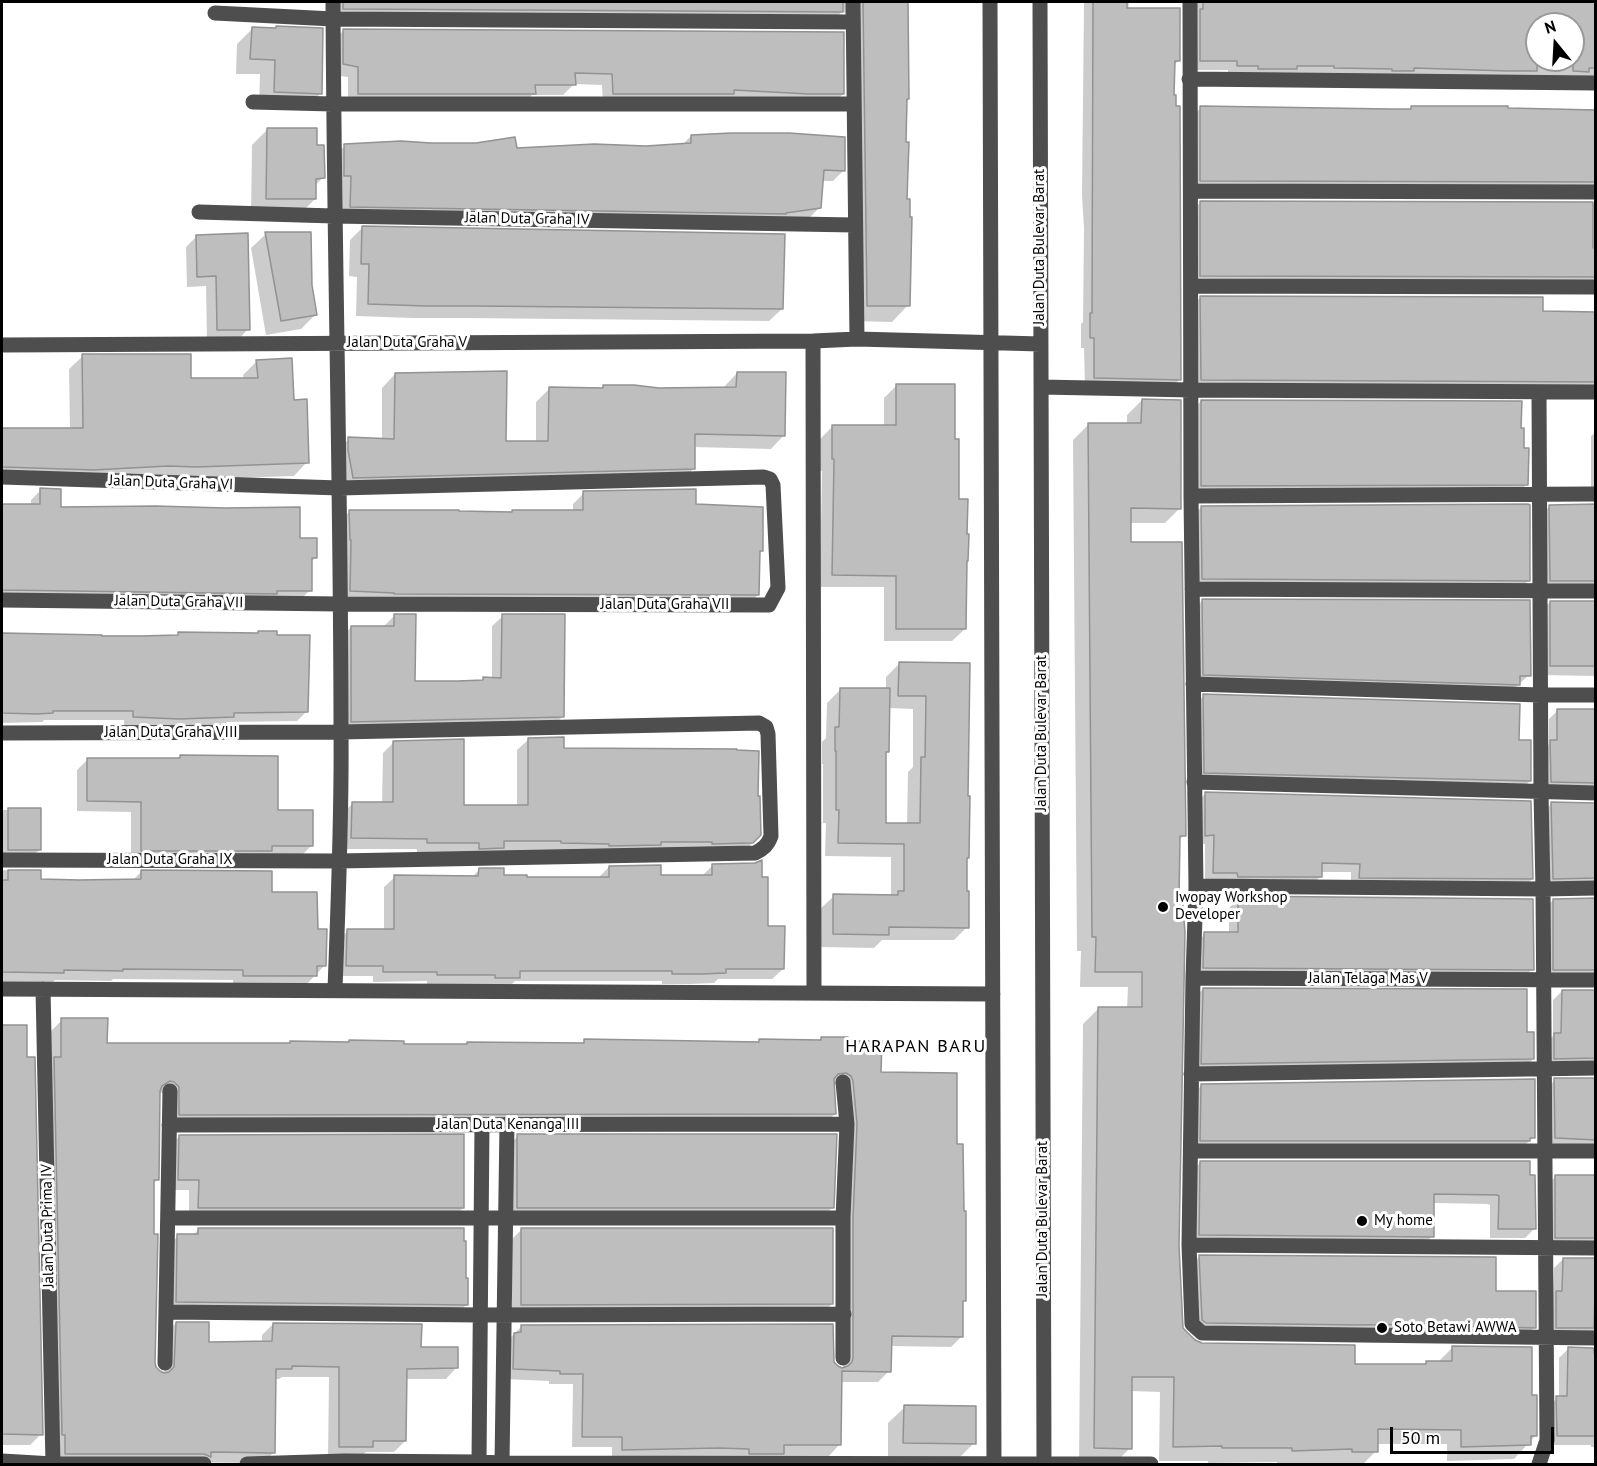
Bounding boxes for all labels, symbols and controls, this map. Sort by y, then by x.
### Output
north arrow [1525,12,1585,72]
text: N [1542,16,1558,38]
street label: Jalan Duta Bulevar Barat [1031,169,1049,325]
street label: Jalan Duta Graha IV [465,209,589,229]
street label: Jalan Duta Graha V [347,334,467,352]
street label: Jalan Duta Graha VI [108,472,234,494]
street label: Jalan Duta Graha VII [114,592,244,612]
street label: Jalan Duta Graha VII [601,596,729,614]
street label: Jalan Duta Bulevar Barat [1033,655,1051,811]
street label: Jalan Duta Graha VIII [104,724,238,742]
street label: Jalan Duta Graha IX [107,851,233,869]
place label: Iwopay Workshop Developer [1175,889,1288,924]
marker: Iwopay Workshop Developer [1156,900,1170,914]
street label: Jalan Telaga Mas V [1308,970,1428,988]
district label: HARAPAN BARU [845,1036,987,1058]
street label: Jalan Duta Kenanga III [437,1116,579,1134]
street label: Jalan Duta Bulevar Barat [1034,1141,1052,1297]
street label: Jalan Duta Prima IV [38,1164,58,1288]
place label: My home [1374,1212,1433,1230]
marker: My home [1355,1214,1369,1228]
place label: Soto Betawi AWWA [1394,1319,1516,1337]
marker: Soto Betawi AWWA [1375,1321,1389,1335]
scale bar [1393,1415,1556,1453]
text: 50 m [1401,1426,1440,1449]

